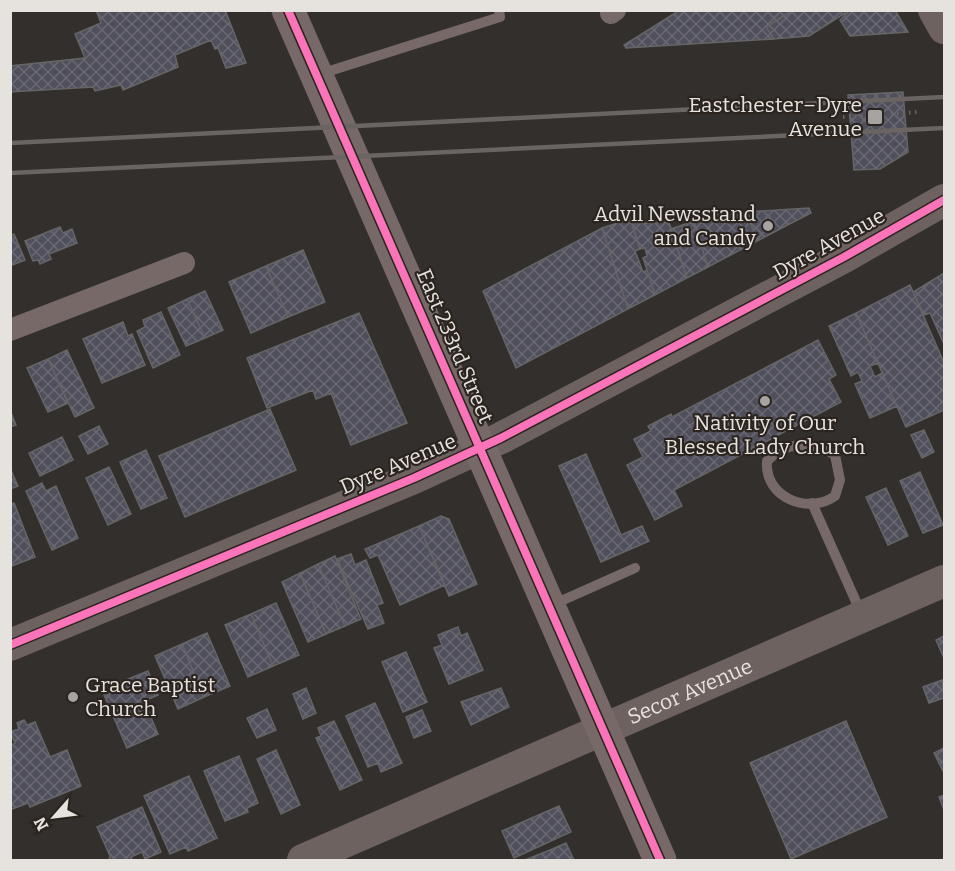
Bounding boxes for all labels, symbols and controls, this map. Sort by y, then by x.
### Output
place label: Eastchester–Dyre Avenue [688,92,862,142]
marker: Eastchester–Dyre Avenue [866,108,884,126]
place label: Advil Newsstand and Candy [594,201,757,251]
street label: Dyre Avenue [768,203,890,285]
marker: Advil Newsstand and Candy [761,219,775,233]
street label: East 233rd Street [411,265,499,428]
marker: Nativity of Our Blessed Lady Church [758,394,772,408]
place label: Nativity of Our Blessed Lady Church [665,410,865,460]
street label: Dyre Avenue [336,428,460,500]
street label: Secor Avenue [623,653,756,730]
place label: Grace Baptist Church [85,672,216,722]
marker: Grace Baptist Church [66,690,80,704]
north arrow [24,787,84,847]
text: N [30,814,52,834]

